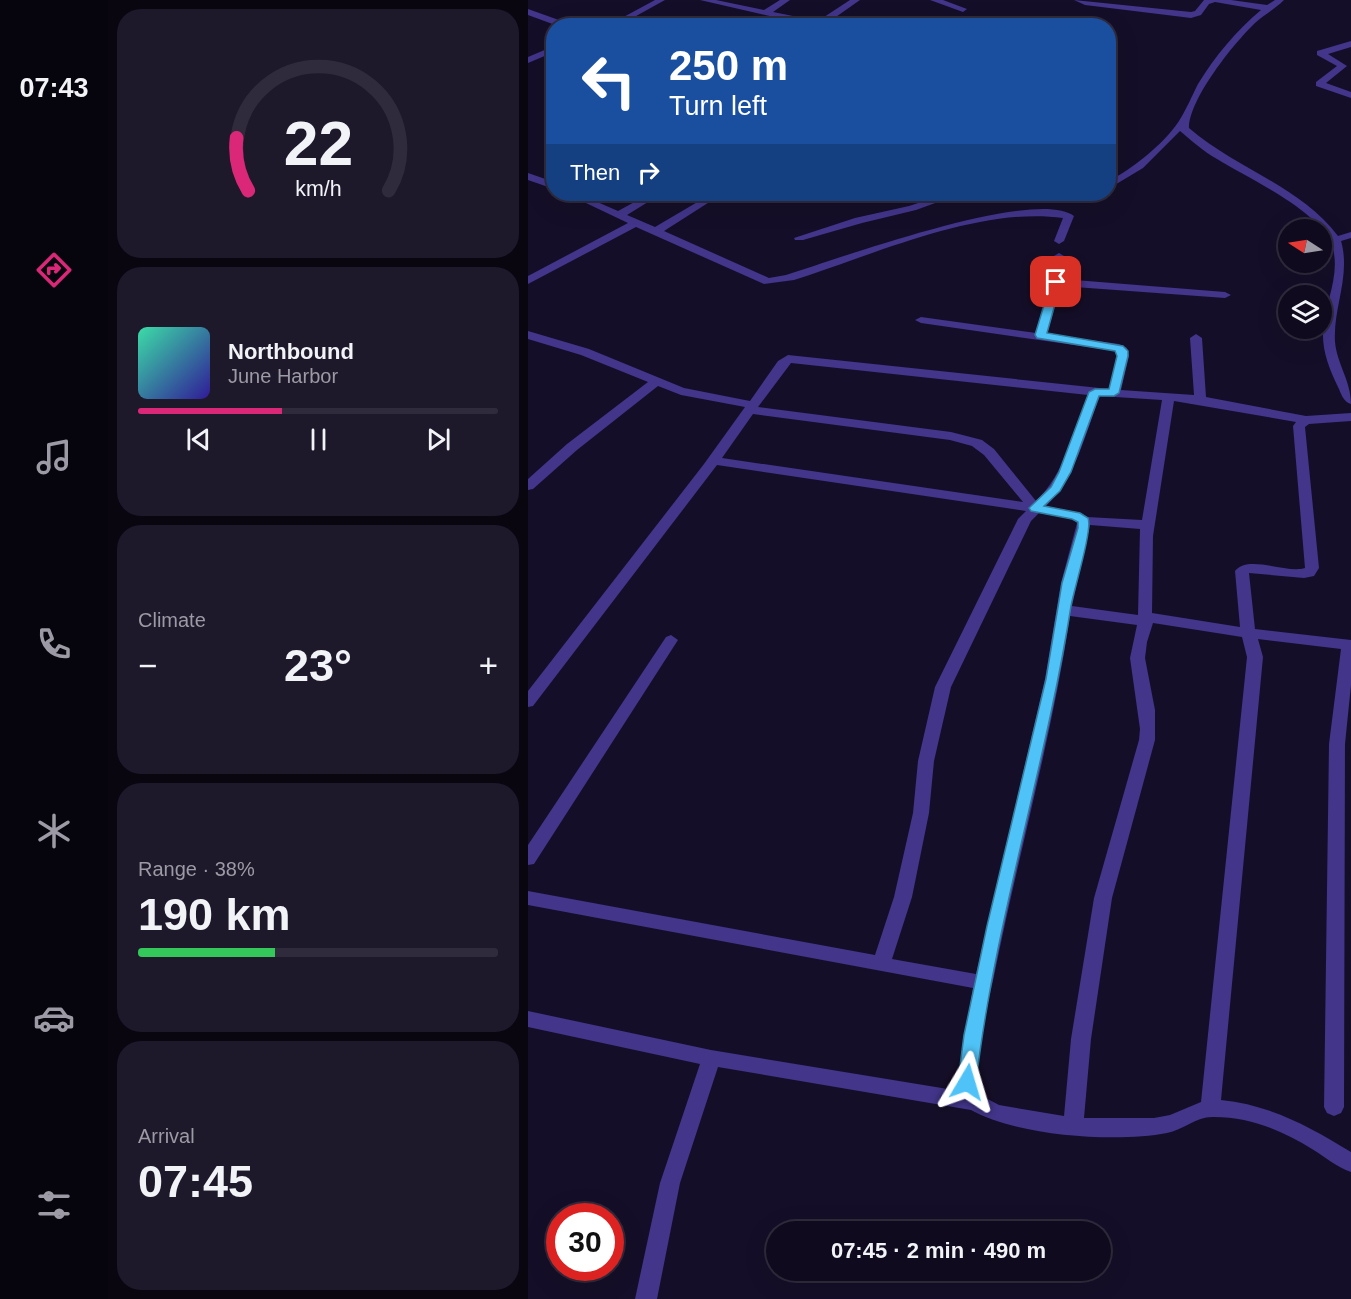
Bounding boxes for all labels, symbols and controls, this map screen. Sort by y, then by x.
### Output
icon: left [570,42,648,120]
text: 250 m [669,42,788,89]
text: 07:43 [19,73,89,103]
text: Turn left [669,91,767,121]
text: 22 [283,109,353,178]
icon: right [632,156,665,189]
text: Then [570,160,620,185]
text: km/h [295,177,341,201]
north arrow [1278,219,1332,273]
map controls [1278,219,1332,339]
icon: directions [33,249,75,291]
pin [1030,256,1081,307]
icon: arrive [1039,265,1072,298]
button: layers [1278,285,1332,339]
text: Northbound [228,339,354,364]
text: June Harbor [228,365,338,387]
icon: previous [182,423,215,456]
icon: pause [302,423,335,456]
icon: next [422,423,455,456]
icon: music [33,436,75,478]
text: Climate [138,609,206,631]
icon: phone [33,623,75,665]
text: 23° [284,640,352,691]
text: − [138,647,157,684]
text: + [479,647,498,684]
icon: climate [33,810,75,852]
text: Range · 38% [138,858,255,880]
text: 190 km [138,889,291,940]
icon: car [33,997,75,1039]
position arrow [935,1050,999,1114]
text: Arrival [138,1125,195,1147]
text: 07:45 [138,1156,253,1207]
icon: filters [33,1184,75,1226]
speed limit sign: 30 [546,1203,624,1281]
text: 07:45 · 2 min · 490 m [831,1238,1046,1263]

